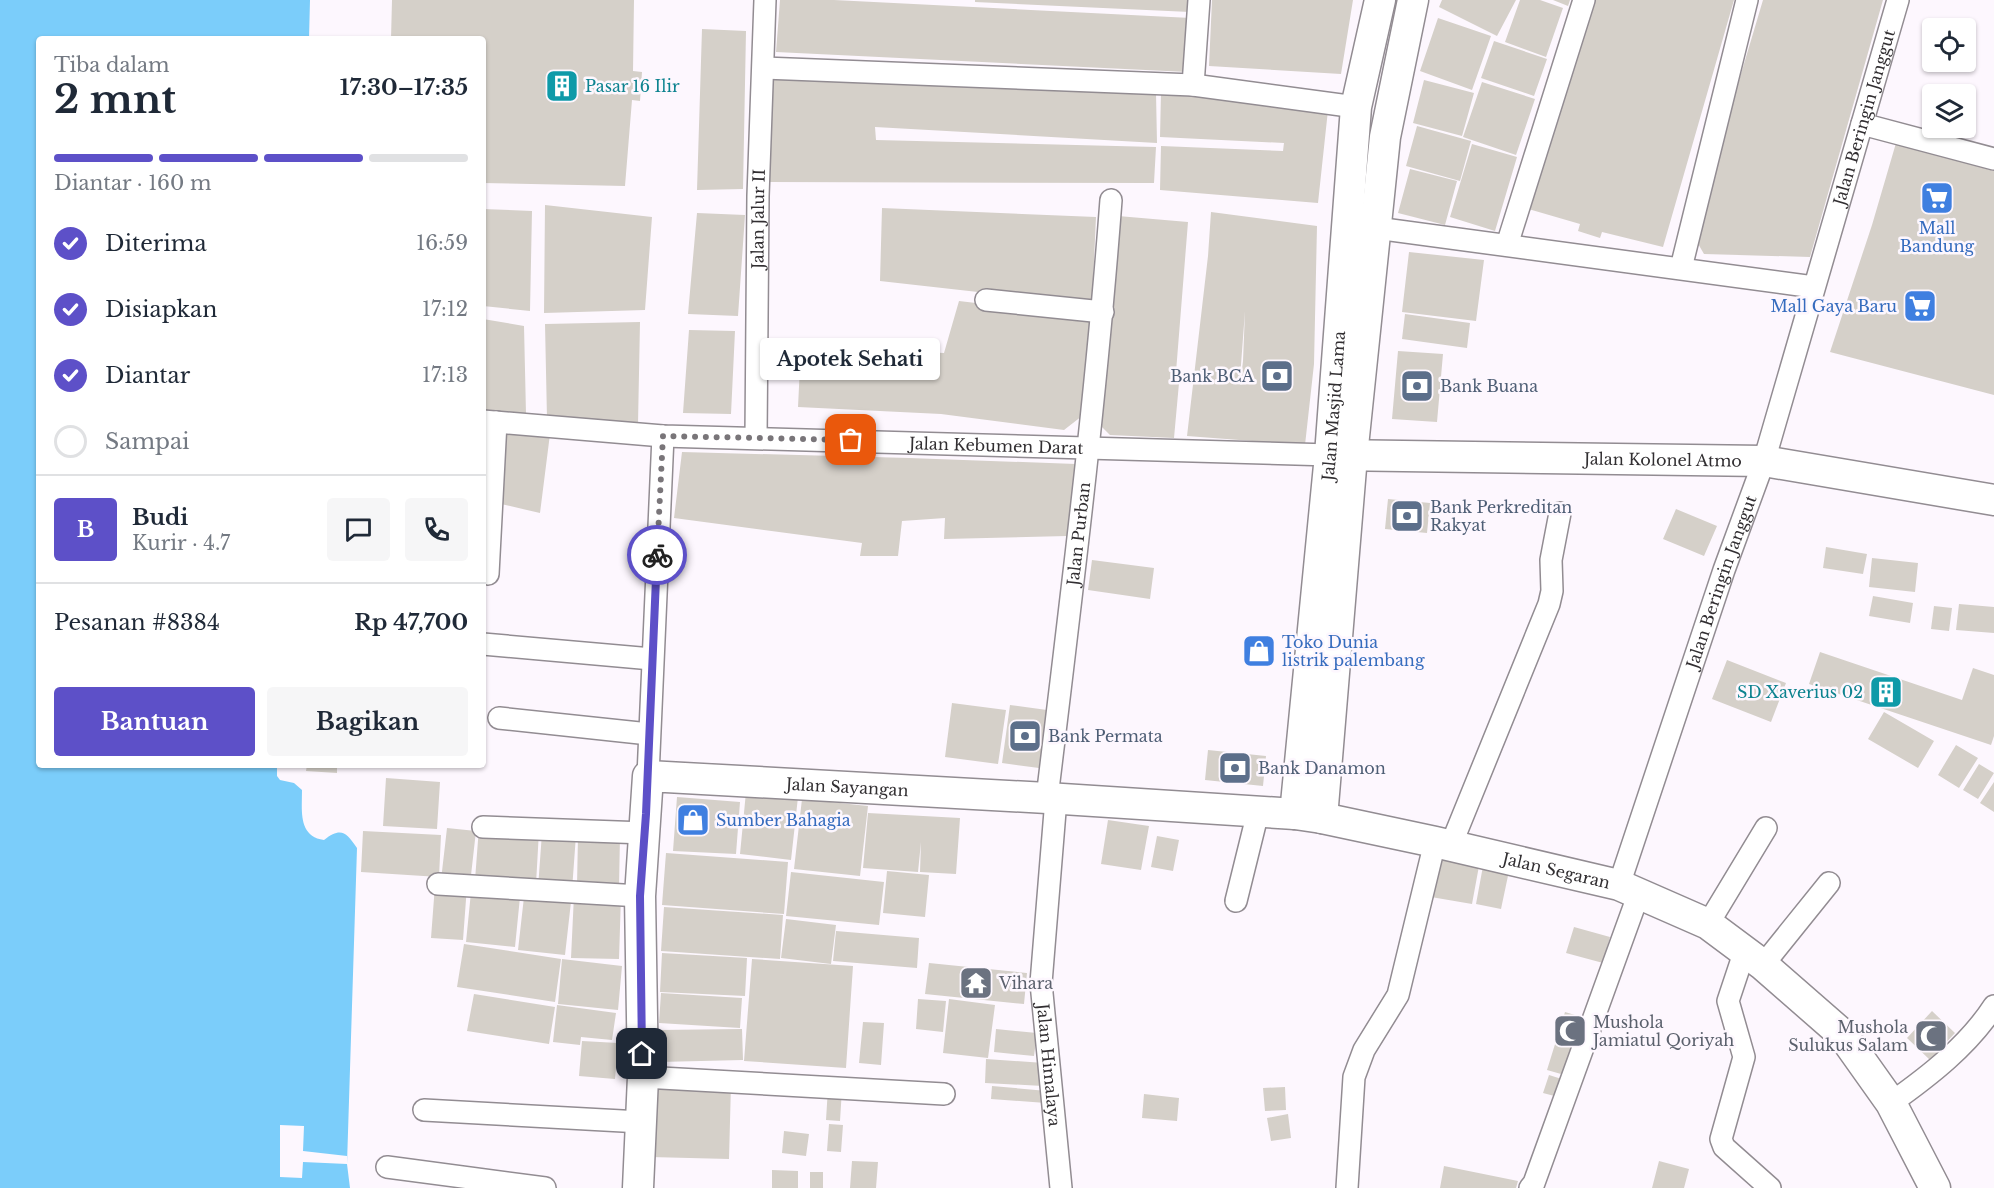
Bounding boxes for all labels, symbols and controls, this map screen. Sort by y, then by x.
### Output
map controls [1922,18,1976,138]
button: locate [1922,18,1976,72]
street label: Jalan Beringin Janggut [1828,27,1899,210]
text: Tiba dalam [54,53,170,77]
building icon: Pasar 16 Ilir [544,68,580,104]
text: 17:30–17:35 [340,74,468,101]
text: 2 mnt [54,75,176,124]
place label: Pasar 16 Ilir [585,76,680,96]
button: layers [1922,84,1976,138]
street label: Jalan Jalur II [747,169,769,271]
text: Diantar · 160 m [54,171,211,195]
supermarket icon: Mall Bandung [1919,180,1955,216]
place label: Mall Bandung [1900,218,1975,256]
icon: check [54,227,87,260]
text: Diterima [105,230,207,257]
text: 16:59 [416,231,468,255]
supermarket icon: Mall Gaya Baru [1902,288,1938,324]
icon: check [54,293,87,326]
text: Disiapkan [105,296,217,323]
place label: Mall Gaya Baru [1770,296,1897,316]
text: 17:12 [422,297,468,321]
street label: Jalan Masjid Lama [1317,330,1349,484]
callout: Apotek Sehati [761,338,941,380]
text: Apotek Sehati [777,347,923,371]
bank icon: Bank BCA [1259,358,1295,394]
icon: check [54,359,87,392]
text: Diantar [105,362,190,389]
text: 17:13 [422,363,468,387]
place label: Bank BCA [1170,366,1255,386]
bank icon: Bank Buana [1399,368,1435,404]
place label: Bank Buana [1440,376,1538,396]
pin [825,414,876,465]
icon: bag [834,423,867,456]
text: Sampai [105,428,190,455]
street label: Jalan Kebumen Darat [907,433,1084,458]
street label: Jalan Kolonel Atmo [1582,448,1742,471]
street label: Jalan Purban [1062,481,1094,589]
street label: Jalan Beringin Janggut [1681,492,1761,673]
place label: Bank Perkreditan Rakyat [1430,497,1572,535]
button: chat [327,498,390,561]
button: phone [405,498,468,561]
bank icon: Bank Perkreditan Rakyat [1389,498,1425,534]
text: Budi [132,504,188,531]
text: B [77,516,94,543]
courier [627,525,687,585]
text: Kurir · 4.7 [132,531,230,555]
icon: bike [641,539,674,572]
text: Pesanan #8384 [54,609,220,636]
text: Rp 47,700 [354,609,468,636]
place label: Toko Dunia listrik palembang [1282,632,1425,670]
shop icon: Toko Dunia listrik palembang [1241,633,1277,669]
building icon: SD Xaverius 02 [1868,674,1904,710]
place label: SD Xaverius 02 [1737,682,1863,702]
button: Bantuan [54,687,255,756]
button: Bagikan [267,687,468,756]
bank icon: Bank Permata [1007,718,1043,754]
place label: Bank Permata [1048,726,1163,746]
bank icon: Bank Danamon [1217,750,1253,786]
place label: Bank Danamon [1258,758,1386,778]
street label: Jalan Sayangan [783,774,909,800]
shop icon: Sumber Bahagia [675,802,711,838]
place label: Sumber Bahagia [716,810,851,830]
street label: Jalan Segaran [1499,848,1612,893]
temple icon: Vihara [958,965,994,1001]
place label: Vihara [998,973,1053,993]
street label: Jalan Himalaya [1033,1001,1065,1127]
place label: Mushola Jamiatul Qoriyah [1591,1012,1734,1050]
mosque icon: Mushola Jamiatul Qoriyah [1552,1013,1588,1049]
place label: Mushola Sulukus Salam [1788,1017,1908,1055]
mosque icon: Mushola Sulukus Salam [1913,1018,1949,1054]
pin [616,1028,667,1079]
icon: home [625,1037,658,1070]

